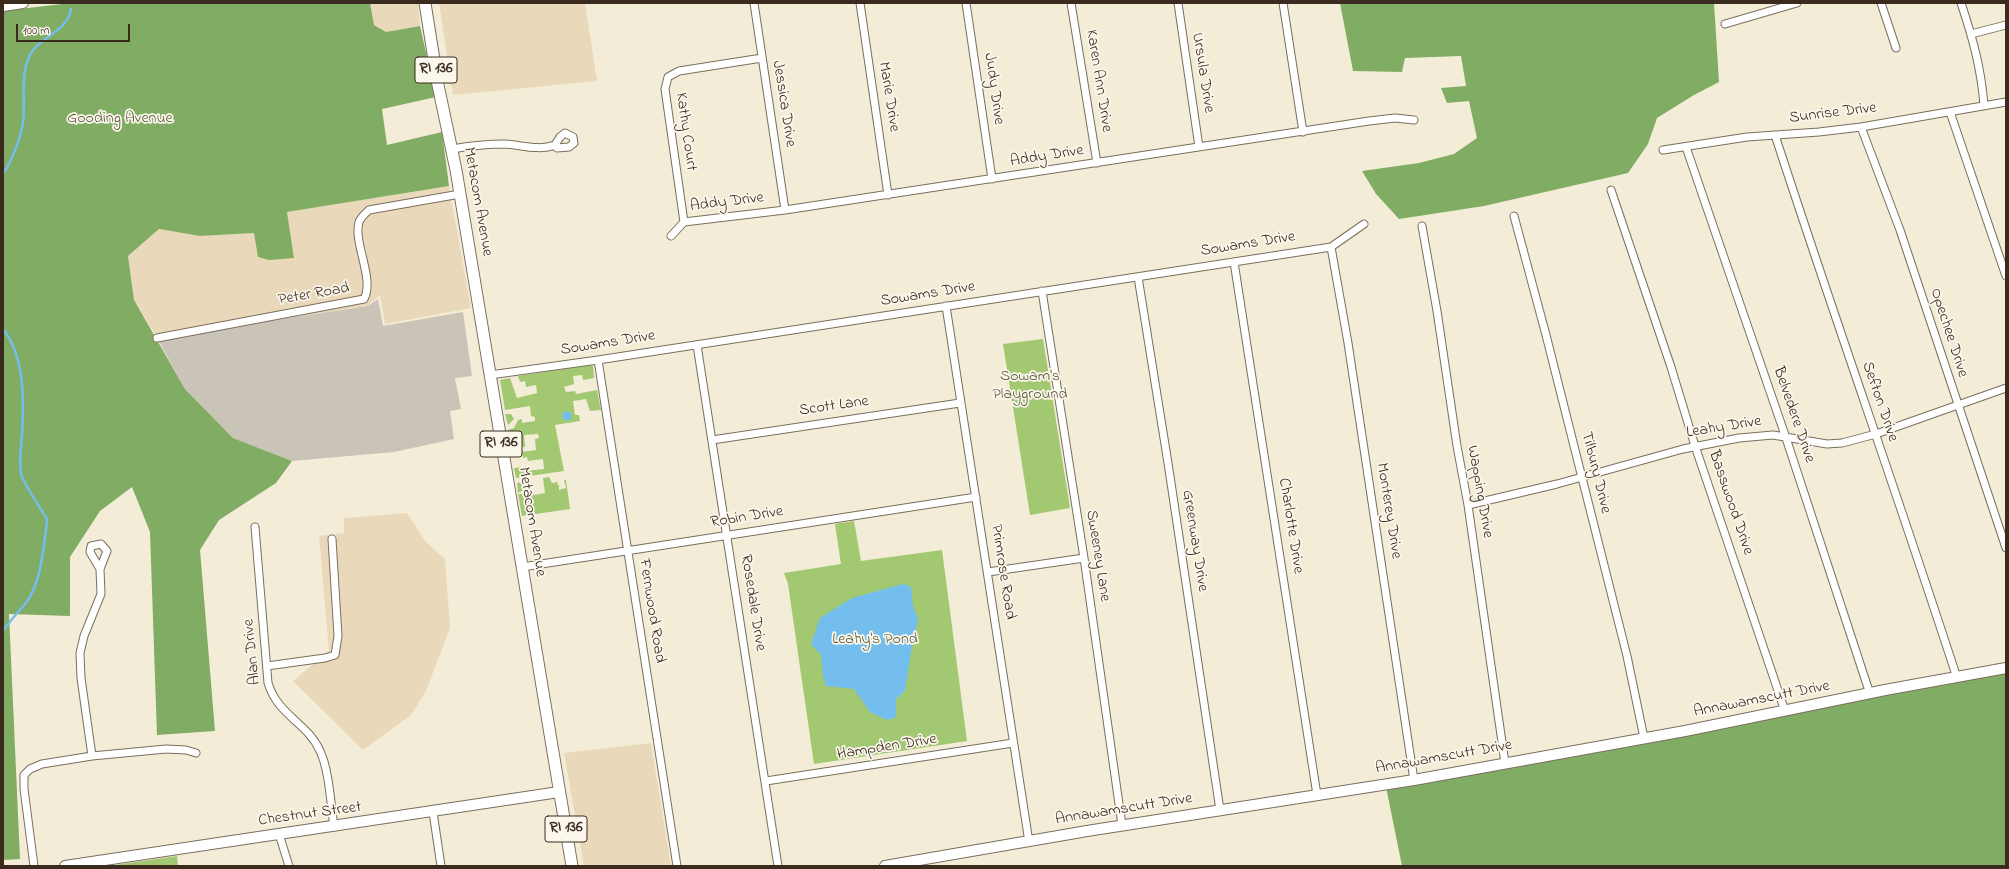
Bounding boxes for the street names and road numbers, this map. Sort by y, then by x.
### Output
street label: Karen Ann Drive [1080,28,1116,134]
street label: Ursula Drive [1186,31,1218,115]
street label: Judy Drive [978,52,1008,126]
road number: RI 136 [415,57,457,83]
street label: Jessica Drive [767,59,799,149]
street label: Marie Drive [873,61,903,133]
street label: Kathy Court [670,92,700,172]
street label: Sunrise Drive [1788,99,1878,129]
street label: Addy Drive [1009,142,1085,172]
street label: Metacom Avenue [458,146,496,258]
street label: Addy Drive [689,189,765,217]
street label: Sowams Drive [1199,228,1297,262]
street label: Sowams Drive [879,278,977,312]
street label: Peter Road [277,279,351,311]
street label: Opechee Drive [1925,286,1971,380]
street label: Sowams Drive [559,327,657,361]
street label: Sefton Drive [1856,360,1902,444]
street label: Belvedere Drive [1768,365,1818,465]
street label: Scott Lane [798,393,870,421]
street label: Leahy Drive [1685,413,1763,443]
street label: Tilbury Drive [1576,430,1614,516]
road number: RI 136 [480,431,522,457]
street label: Wapping Drive [1461,444,1497,540]
street label: Basswood Drive [1703,448,1757,558]
street label: Monterey Drive [1371,462,1405,560]
street label: Metacom Avenue [513,466,549,578]
street label: Charlotte Drive [1273,477,1307,575]
street label: Greenway Drive [1176,489,1212,593]
street label: Robin Drive [709,503,785,533]
street label: Sweeney Lane [1080,509,1114,603]
street label: Primrose Road [985,523,1019,621]
street label: Rosedale Drive [735,553,769,653]
street label: Fernwood Road [633,558,669,664]
street label: Alan Drive [240,618,266,686]
street label: Annawamscutt Drive [1692,677,1832,723]
street label: Hampden Drive [836,731,938,765]
street label: Annawamscutt Drive [1374,737,1514,779]
street label: Annawamscutt Drive [1054,790,1194,830]
street label: Chestnut Street [257,798,363,832]
road number: RI 136 [545,816,587,842]

